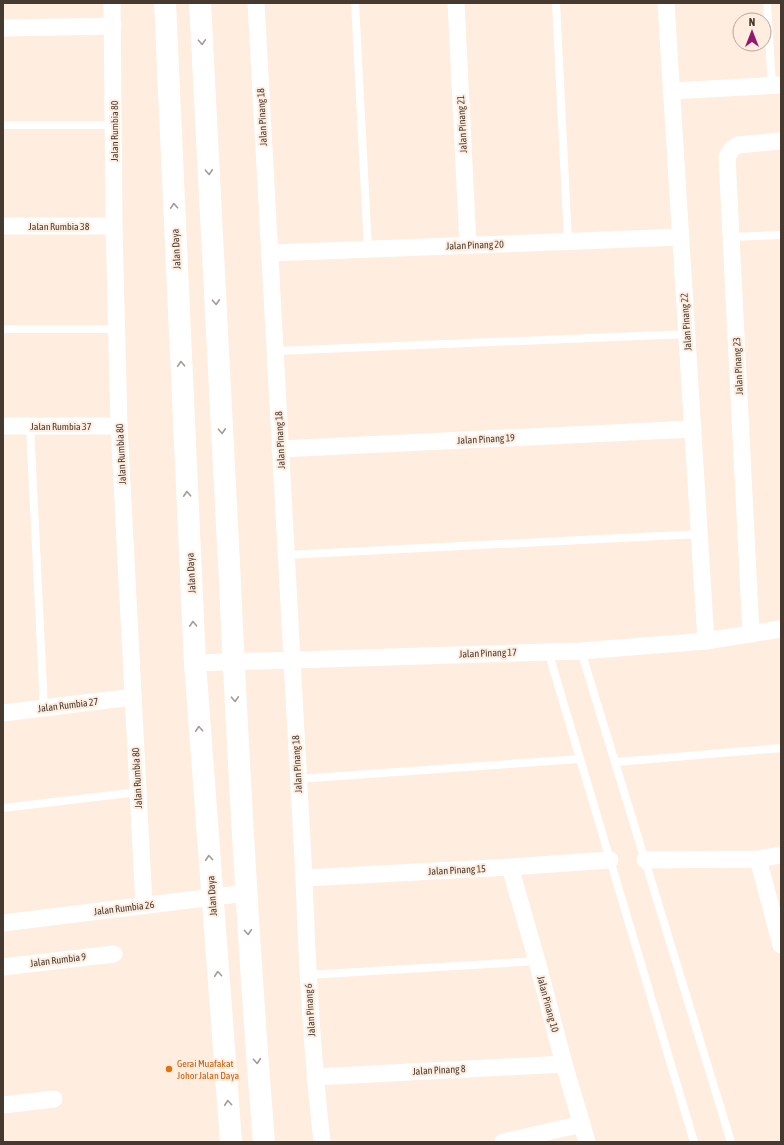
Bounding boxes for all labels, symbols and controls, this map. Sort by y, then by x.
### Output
north arrow [732,12,772,52]
text: N [749,16,755,28]
one-way arrow [198,39,206,45]
street label: Jalan Pinang 18 [255,88,269,146]
street label: Jalan Pinang 21 [455,95,469,153]
street label: Jalan Rumbia 80 [109,100,120,161]
one-way arrow [205,169,213,175]
one-way arrow [170,203,178,209]
street label: Jalan Rumbia 38 [29,221,90,232]
street label: Jalan Daya [169,228,183,269]
street label: Jalan Pinang 20 [446,238,504,252]
street label: Jalan Pinang 22 [678,292,694,351]
one-way arrow [212,299,220,305]
street label: Jalan Pinang 23 [731,337,745,395]
one-way arrow [177,361,185,367]
street label: Jalan Pinang 18 [273,411,287,469]
street label: Jalan Rumbia 37 [31,421,92,432]
street label: Jalan Rumbia 80 [114,423,128,485]
one-way arrow [218,428,227,434]
street label: Jalan Pinang 19 [457,432,515,446]
one-way arrow [183,491,191,497]
street label: Jalan Daya [184,552,198,593]
one-way arrow [189,621,197,627]
street label: Jalan Pinang 17 [459,646,517,660]
street label: Jalan Rumbia 27 [37,696,99,714]
one-way arrow [231,696,239,702]
one-way arrow [195,726,204,732]
street label: Jalan Pinang 18 [290,735,304,793]
street label: Jalan Rumbia 80 [130,747,144,809]
one-way arrow [204,855,213,861]
street label: Jalan Pinang 15 [428,863,486,877]
street label: Jalan Daya [205,875,219,916]
street label: Jalan Rumbia 26 [93,899,155,917]
one-way arrow [244,929,253,935]
street label: Jalan Rumbia 9 [29,951,87,969]
one-way arrow [213,971,222,977]
street label: Jalan Pinang 10 [535,975,561,1034]
street label: Jalan Pinang 6 [303,983,317,1037]
place label: Gerai Muafakat Johor Jalan Daya [177,1058,239,1081]
one-way arrow [253,1058,262,1064]
street label: Jalan Pinang 8 [412,1063,466,1077]
marker: Gerai Muafakat Johor Jalan Daya [164,1064,174,1074]
one-way arrow [224,1100,233,1106]

